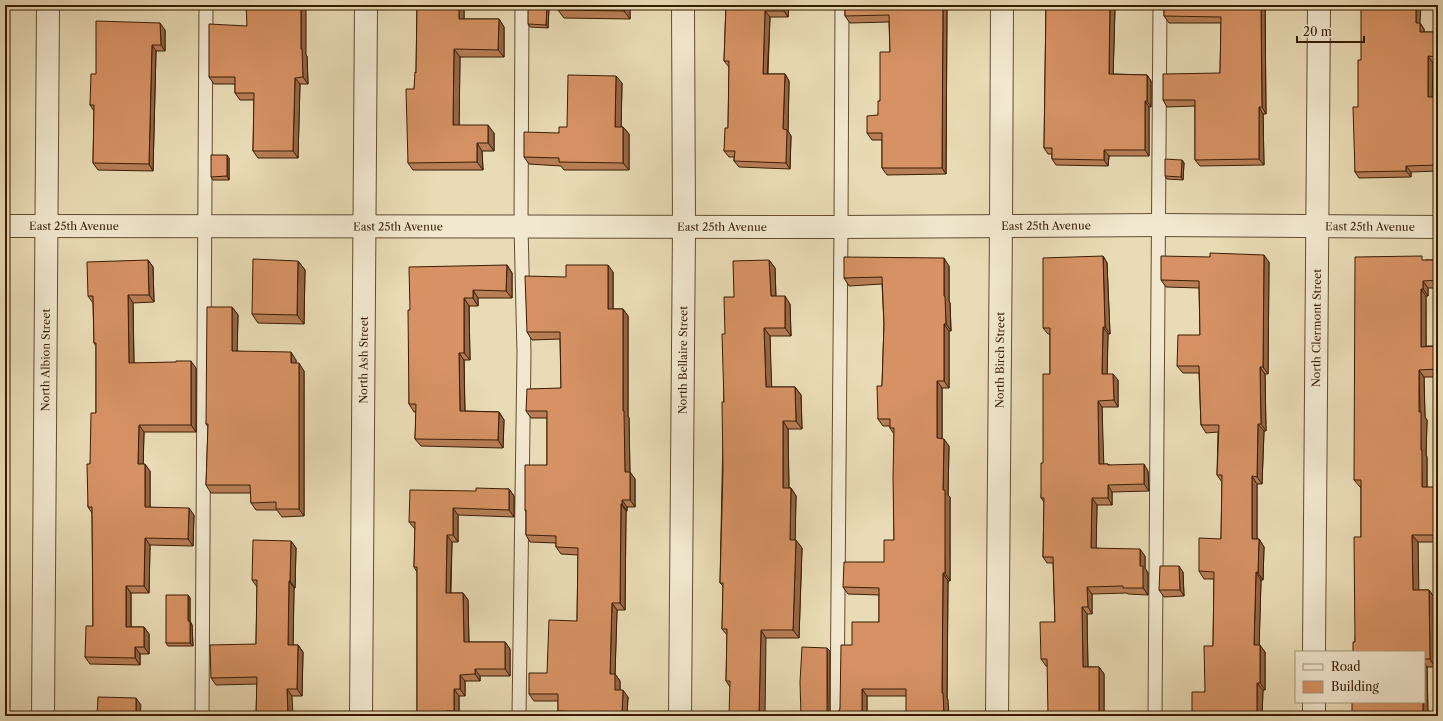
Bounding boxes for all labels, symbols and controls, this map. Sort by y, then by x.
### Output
scale bar [1297,18,1364,44]
text: 20 m [1303,24,1332,39]
street label: East 25th Avenue [1001,218,1091,233]
street label: East 25th Avenue [29,219,119,233]
street label: East 25th Avenue [353,219,443,234]
street label: East 25th Avenue [1325,219,1415,234]
street label: East 25th Avenue [677,220,767,234]
street label: North Clermont Street [1309,269,1324,387]
street label: North Bellaire Street [675,306,690,414]
street label: North Albion Street [38,308,53,411]
street label: North Birch Street [993,312,1007,408]
street label: North Ash Street [356,316,371,404]
legend [1295,651,1425,703]
text: Road [1331,659,1361,674]
text: Building [1331,679,1379,694]

